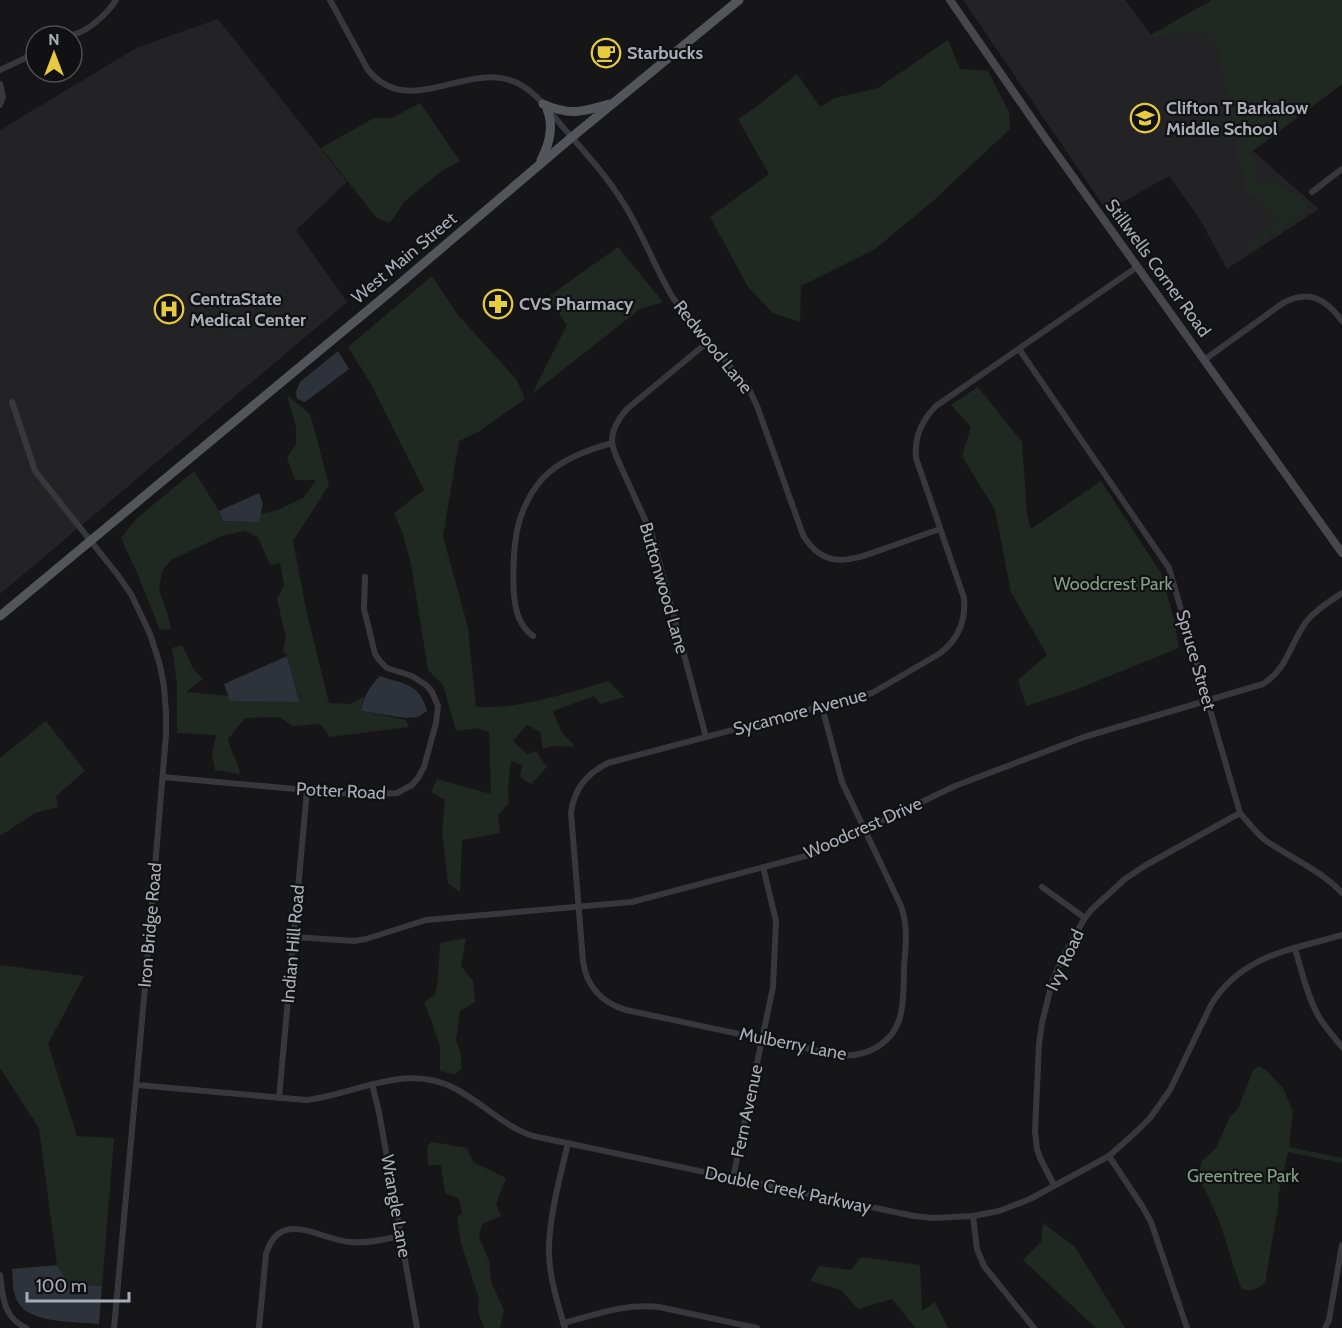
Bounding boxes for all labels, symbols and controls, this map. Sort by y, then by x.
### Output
north arrow [24,24,84,84]
text: N [48,30,60,49]
cafe icon: Starbucks [590,37,622,69]
place label: Starbucks [627,42,703,64]
place label: Clifton T Barkalow Middle School [1166,97,1308,140]
school or university icon: Clifton T Barkalow Middle School [1129,102,1161,134]
street label: Stillwells Corner Road [1101,195,1215,341]
street label: West Main Street [347,208,461,308]
place label: CentraState Medical Center [190,288,306,331]
pharmacy icon: CVS Pharmacy [482,288,514,320]
hospital icon: CentraState Medical Center [153,293,185,325]
place label: CVS Pharmacy [519,293,634,315]
street label: Redwood Lane [669,296,757,398]
street label: Buttonwood Lane [635,520,693,656]
park label: Woodcrest Park [1054,573,1173,595]
street label: Spruce Street [1171,607,1221,713]
street label: Sycamore Avenue [731,684,869,740]
street label: Potter Road [296,778,386,804]
street label: Woodcrest Drive [801,792,925,864]
street label: Iron Bridge Road [134,862,166,988]
street label: Indian Hill Road [277,884,309,1004]
street label: Ivy Road [1041,926,1089,994]
street label: Mulberry Lane [738,1023,848,1065]
street label: Fern Avenue [726,1062,768,1160]
street label: Wrangle Lane [376,1153,416,1259]
street label: Double Creek Parkway [703,1162,873,1218]
park label: Greentree Park [1187,1165,1300,1187]
scale bar [27,1265,129,1303]
text: 100 m [36,1275,87,1297]

